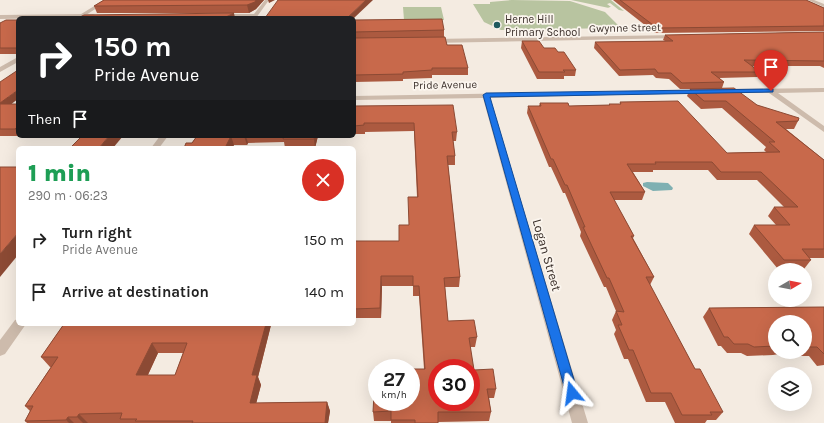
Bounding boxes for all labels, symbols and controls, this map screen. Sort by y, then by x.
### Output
place label: Herne Hill Primary School [505,13,580,39]
marker: Herne Hill Primary School [492,20,502,30]
street label: Gwynne Street [589,21,661,35]
text: 150 m [94,30,172,63]
icon: right [28,32,80,84]
pin [754,50,788,91]
icon: arrive [760,56,782,78]
text: Pride Avenue [94,64,199,86]
street label: Pride Avenue [413,78,478,92]
icon: arrive [69,108,91,130]
text: Then [28,110,61,128]
text: 1 min [28,159,91,187]
button: close [302,159,344,201]
text: 290 m · 06:23 [28,188,108,203]
street label: Logan Street [530,217,564,293]
text: Turn right [62,224,132,242]
icon: right [28,229,50,251]
text: 150 m [304,231,344,249]
text: Pride Avenue [62,242,138,257]
north arrow [768,263,812,307]
map controls [768,263,812,411]
icon: arrive [28,281,50,303]
text: Arrive at destination [62,283,209,301]
text: 140 m [304,283,344,301]
button: search [768,315,812,359]
speed limit sign: 30 [428,359,480,411]
button: layers [768,367,812,411]
text: 27 [383,368,405,391]
position arrow [551,372,593,414]
text: km/h [381,389,407,401]

